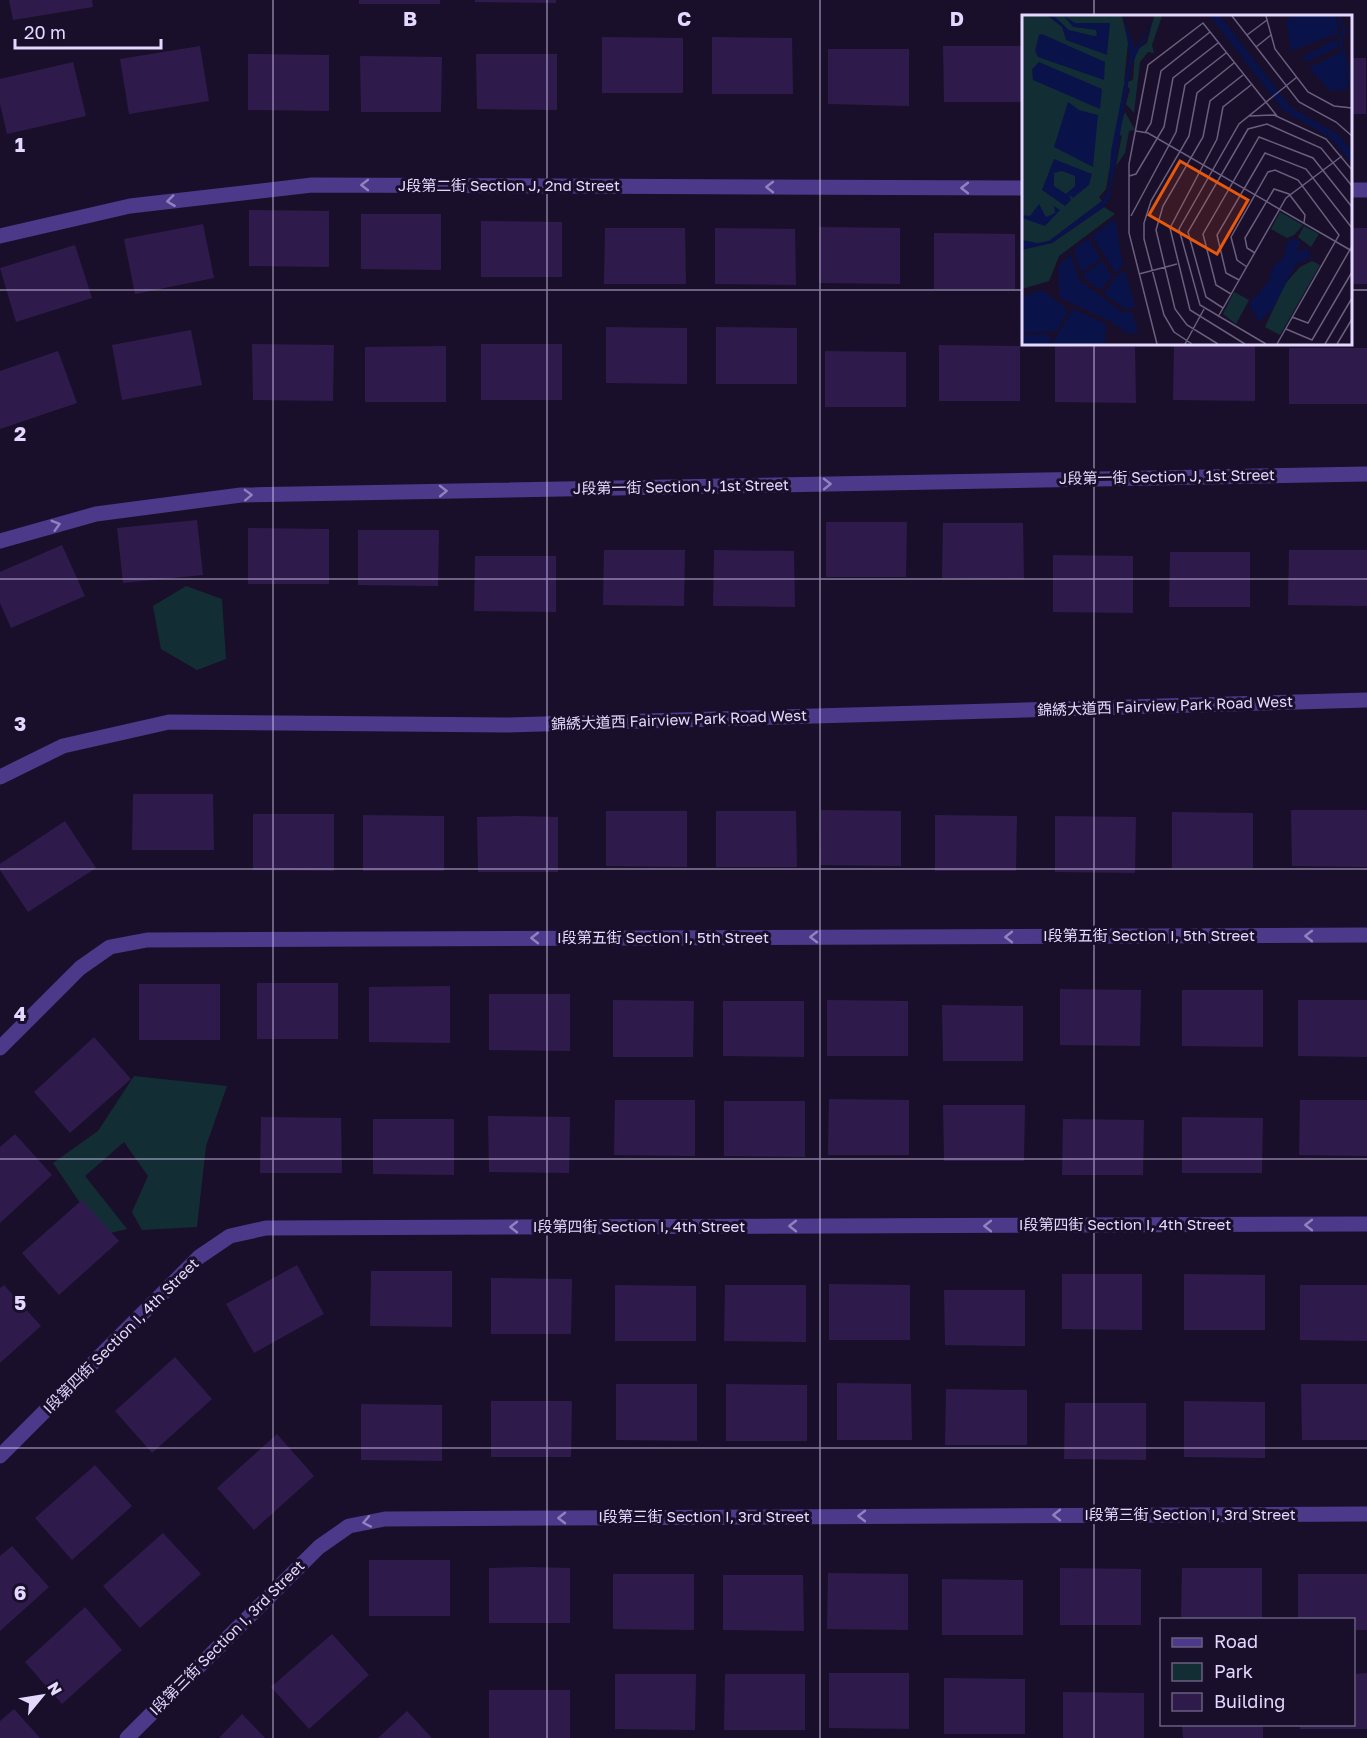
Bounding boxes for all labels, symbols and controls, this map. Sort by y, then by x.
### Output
text: B [403,6,417,30]
text: C [677,6,691,30]
text: D [950,6,964,30]
scale bar [15,12,160,50]
inset map [1022,15,1352,345]
text: 20 m [24,21,66,43]
text: 1 [15,132,25,156]
street label: J段第二街 Section J, 2nd Street [398,176,620,194]
one-way arrow [361,179,370,191]
one-way arrow [766,181,775,193]
one-way arrow [961,182,970,194]
one-way arrow [166,195,176,207]
text: 2 [14,421,26,445]
street label: J段第一街 Section J, 1st Street [1059,465,1275,487]
street label: J段第一街 Section J, 1st Street [573,475,789,497]
one-way arrow [823,478,832,490]
one-way arrow [439,485,448,497]
one-way arrow [244,489,253,501]
one-way arrow [50,520,61,532]
street label: 錦綉大道西 Fairview Park Road West [1037,692,1293,718]
street label: 錦綉大道西 Fairview Park Road West [551,706,807,732]
text: 3 [14,711,26,735]
street label: I段第五街 Section I, 5th Street [1043,926,1255,944]
street label: I段第五街 Section I, 5th Street [557,928,769,946]
one-way arrow [1304,930,1313,942]
one-way arrow [809,931,818,943]
one-way arrow [1004,931,1013,943]
one-way arrow [530,932,539,944]
text: 4 [14,1001,26,1025]
street label: I段第四街 Section I, 4th Street [1019,1215,1231,1233]
street label: I段第四街 Section I, 4th Street [533,1217,745,1235]
one-way arrow [1304,1219,1313,1231]
one-way arrow [788,1220,797,1232]
one-way arrow [983,1220,992,1232]
one-way arrow [509,1221,518,1233]
street label: I段第四街 Section I, 4th Street [39,1254,202,1417]
text: 5 [14,1290,26,1314]
street label: I段第三街 Section I, 3rd Street [1084,1505,1296,1523]
street label: I段第三街 Section I, 3rd Street [598,1507,810,1525]
one-way arrow [1052,1509,1061,1521]
one-way arrow [857,1510,866,1522]
one-way arrow [557,1512,566,1524]
one-way arrow [362,1515,372,1528]
street label: I段第三街 Section I, 3rd Street [145,1556,308,1719]
text: 6 [14,1580,26,1604]
legend [1160,1618,1355,1726]
text: Road [1214,1630,1258,1652]
text: Park [1214,1660,1253,1682]
north arrow [12,1666,72,1726]
text: N [43,1678,67,1699]
text: Building [1214,1690,1285,1712]

